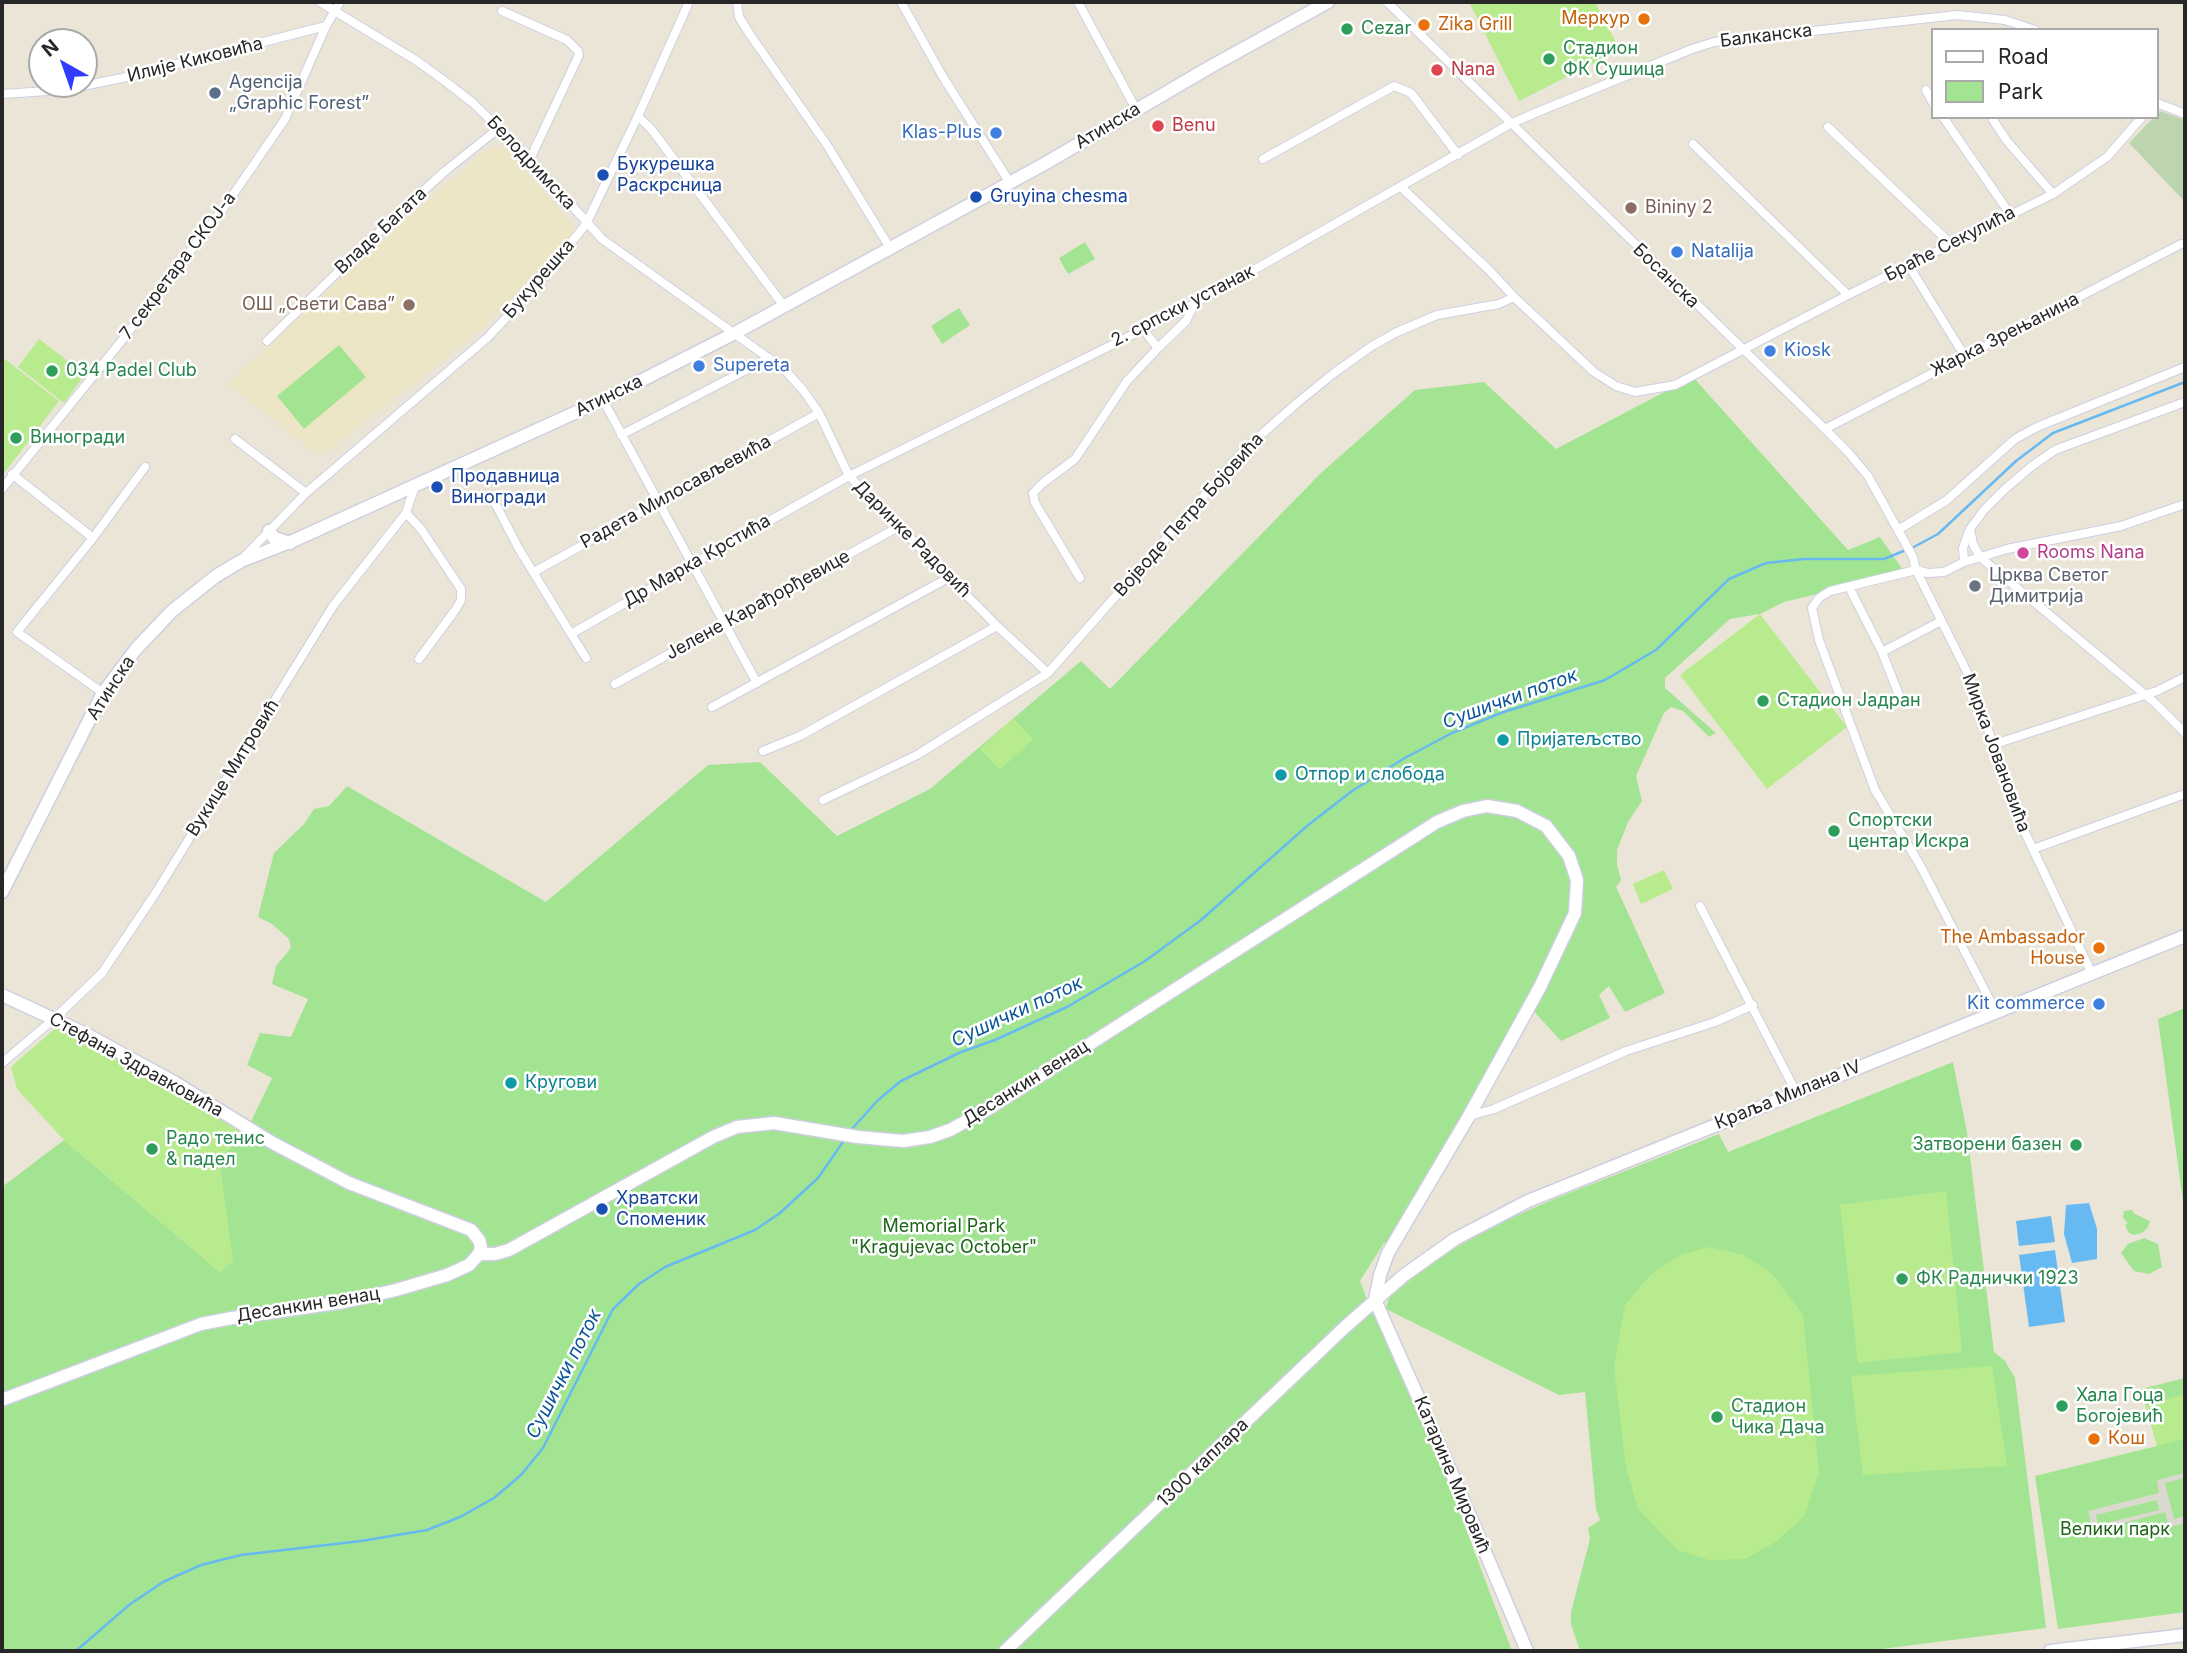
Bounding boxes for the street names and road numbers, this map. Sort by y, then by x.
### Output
street label: Балканска [1719,20,1813,52]
street label: Илије Киковића [125,33,265,87]
street label: Атинска [1072,98,1144,154]
street label: Белодримска [482,112,580,214]
street label: Владе Багата [331,183,431,279]
street label: 7 секретара СКОЈ-а [115,188,241,344]
street label: Браће Секулића [1881,202,2019,286]
street label: Букурешка [499,235,579,323]
street label: Босанска [1628,239,1704,313]
street label: 2. српски устанак [1108,261,1258,351]
street label: Жарка Зрењанина [1927,288,2083,382]
street label: Атинска [572,370,646,422]
street label: Војводе Петра Бојовића [1110,429,1268,601]
street label: Радета Милосављевића [577,431,775,553]
street label: Даринке Радовић [849,476,975,602]
street label: Др Марка Крстића [619,510,775,612]
street label: Јелене Карађорђевице [662,545,854,665]
street label: Атинска [82,652,140,724]
street label: Мирка Јовановића [1957,671,2035,835]
street label: Вукице Митровић [182,696,284,840]
street label: Стефана Здравковића [45,1008,227,1122]
street label: Десанкин венац [959,1035,1093,1131]
street label: Краља Милана IV [1712,1056,1864,1134]
street label: Десанкин венац [235,1283,381,1327]
street label: Катарине Мировић [1409,1393,1495,1557]
street label: 1300 каплара [1153,1414,1253,1512]

